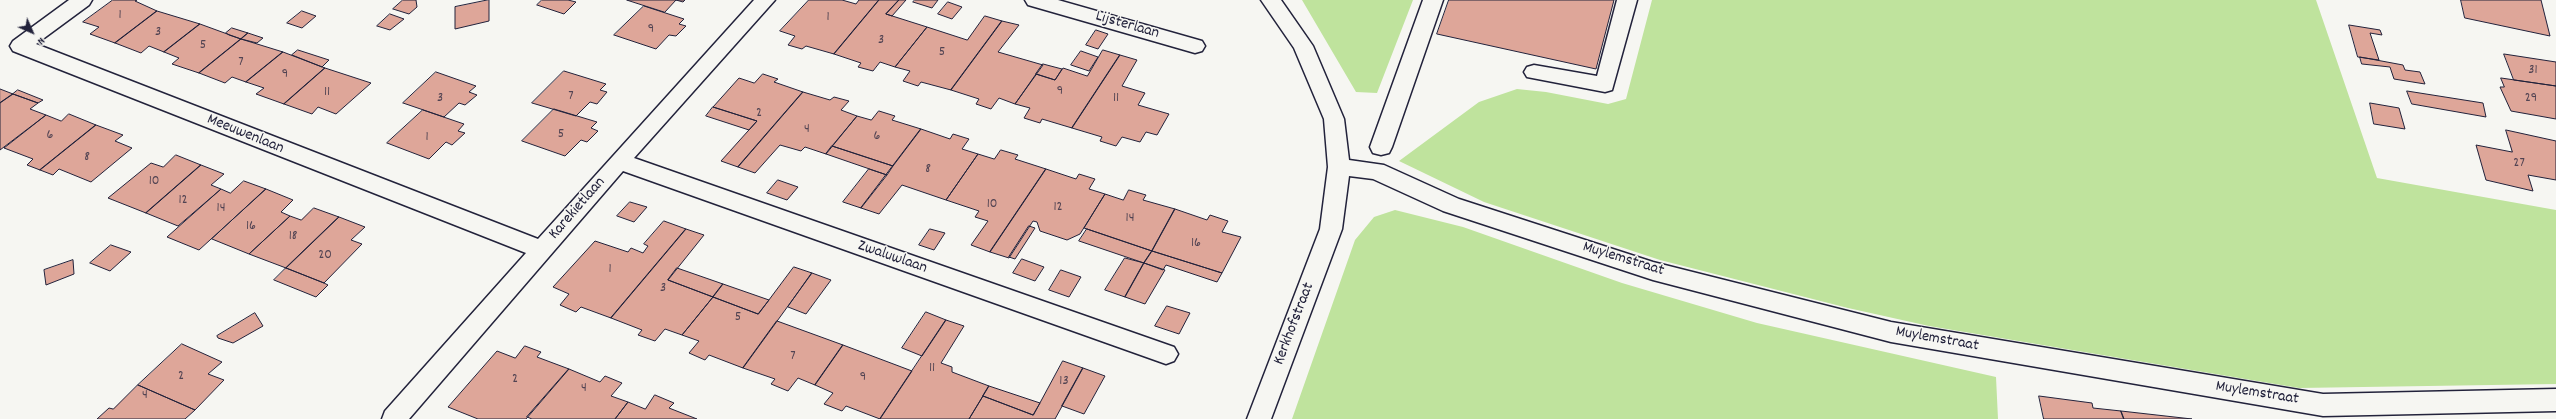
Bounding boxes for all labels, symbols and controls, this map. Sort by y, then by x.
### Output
house number: 1 [118,8,122,24]
street label: Lijsterlaan [1093,8,1161,44]
house number: 1 [826,10,830,26]
north arrow [12,12,52,52]
house number: 9 [648,22,654,38]
house number: 3 [155,25,161,41]
text: N [33,33,48,48]
house number: 3 [878,33,884,49]
house number: 5 [200,38,206,54]
house number: 5 [939,45,945,61]
house number: 7 [238,55,244,71]
house number: 31 [2528,63,2538,79]
house number: 9 [282,67,288,83]
house number: 9 [1057,84,1063,100]
house number: 11 [324,85,330,101]
house number: 7 [568,89,574,105]
house number: 3 [437,91,443,107]
house number: 11 [1113,91,1119,107]
house number: 29 [2525,91,2537,107]
house number: 2 [756,106,762,122]
street label: Meeuwenlaan [204,111,286,159]
house number: 4 [804,122,810,138]
house number: 5 [558,127,564,143]
house number: 6 [47,128,53,144]
house number: 6 [874,129,880,145]
house number: 1 [425,130,429,146]
house number: 8 [84,150,90,166]
house number: 27 [2513,156,2525,172]
house number: 8 [925,162,931,178]
house number: 10 [149,174,159,190]
street label: Karekietlaan [546,174,610,244]
house number: 12 [178,193,188,209]
house number: 10 [987,197,997,213]
house number: 12 [1053,200,1063,216]
house number: 14 [217,201,225,217]
house number: 14 [1126,211,1134,227]
house number: 16 [246,219,256,235]
house number: 18 [289,229,297,245]
house number: 16 [1191,236,1201,252]
street label: Zwaluwlaan [855,237,929,279]
street label: Muylemstraat [1580,239,1666,281]
house number: 20 [318,248,332,264]
house number: 1 [608,262,612,278]
street label: Kerkhofstraat [1271,280,1319,368]
house number: 3 [660,281,666,297]
house number: 5 [735,310,741,326]
street label: Muylemstraat [1894,323,1980,357]
house number: 7 [790,349,796,365]
house number: 11 [929,361,935,377]
house number: 2 [178,369,184,385]
house number: 9 [860,370,866,386]
house number: 2 [512,372,518,388]
house number: 13 [1059,374,1069,390]
street label: Muylemstraat [2214,378,2300,410]
house number: 4 [581,381,587,397]
house number: 4 [142,388,148,404]

